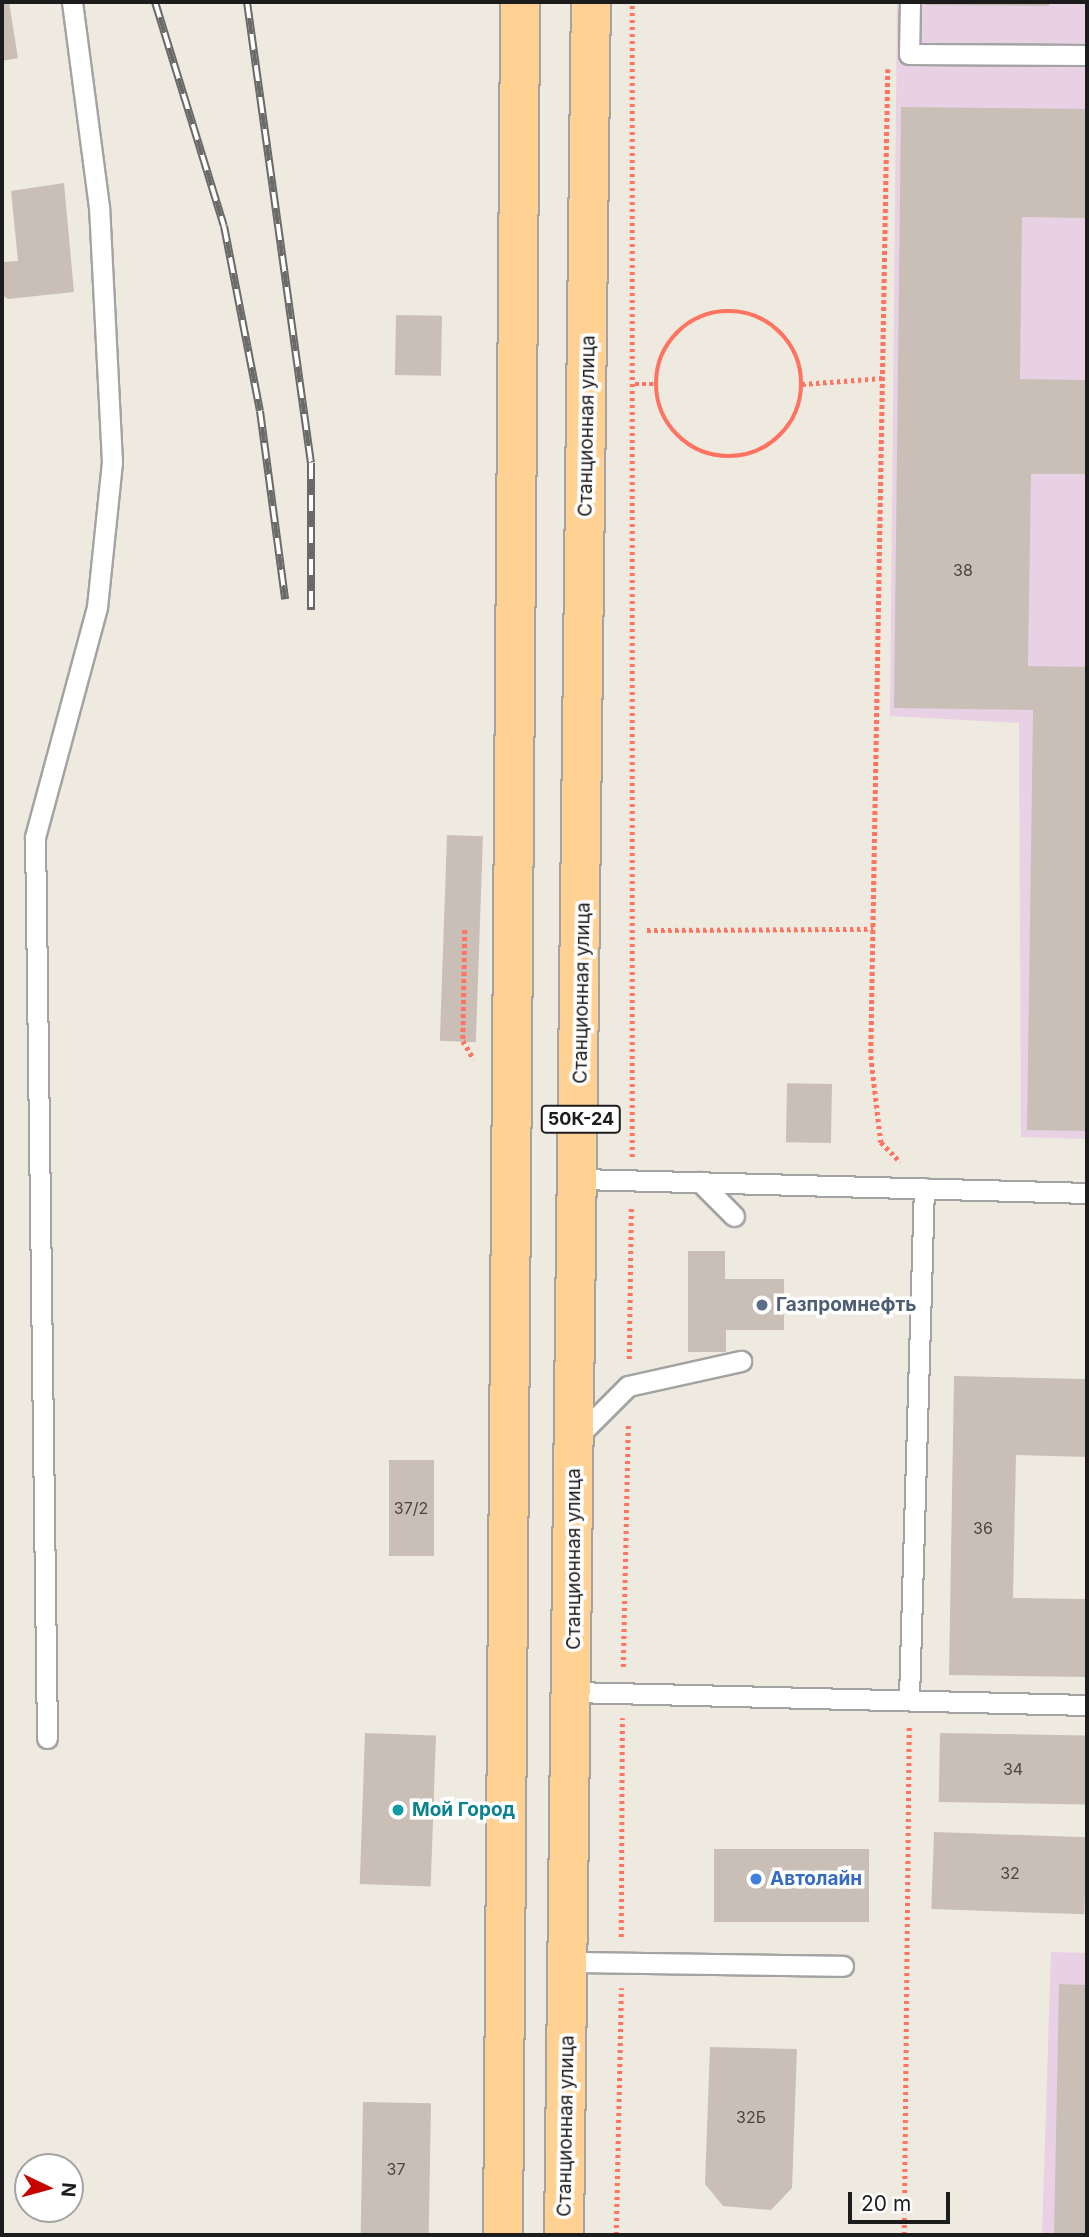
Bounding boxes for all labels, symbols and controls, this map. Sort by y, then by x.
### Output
street label: Станционная улица [574,335,600,517]
house number: 38 [953,560,973,580]
street label: Станционная улица [569,902,595,1084]
road number: 50К-24 [541,1104,621,1134]
place label: Газпромнефть [776,1294,916,1316]
marker: Газпромнефть [754,1297,770,1313]
street label: Станционная улица [563,1468,585,1650]
house number: 37/2 [394,1498,428,1518]
house number: 36 [973,1518,993,1538]
house number: 34 [1003,1759,1023,1779]
place label: Мой Город [412,1799,515,1821]
marker: Мой Город [390,1802,406,1818]
house number: 32 [1000,1863,1020,1883]
place label: Автолайн [770,1868,862,1890]
marker: Автолайн [748,1871,764,1887]
street label: Станционная улица [553,2035,579,2217]
house number: 32Б [736,2107,766,2127]
north arrow [14,2153,84,2223]
house number: 37 [387,2159,405,2179]
scale bar [851,2178,953,2222]
text: N [56,2181,81,2198]
text: 20 m [861,2191,911,2216]

